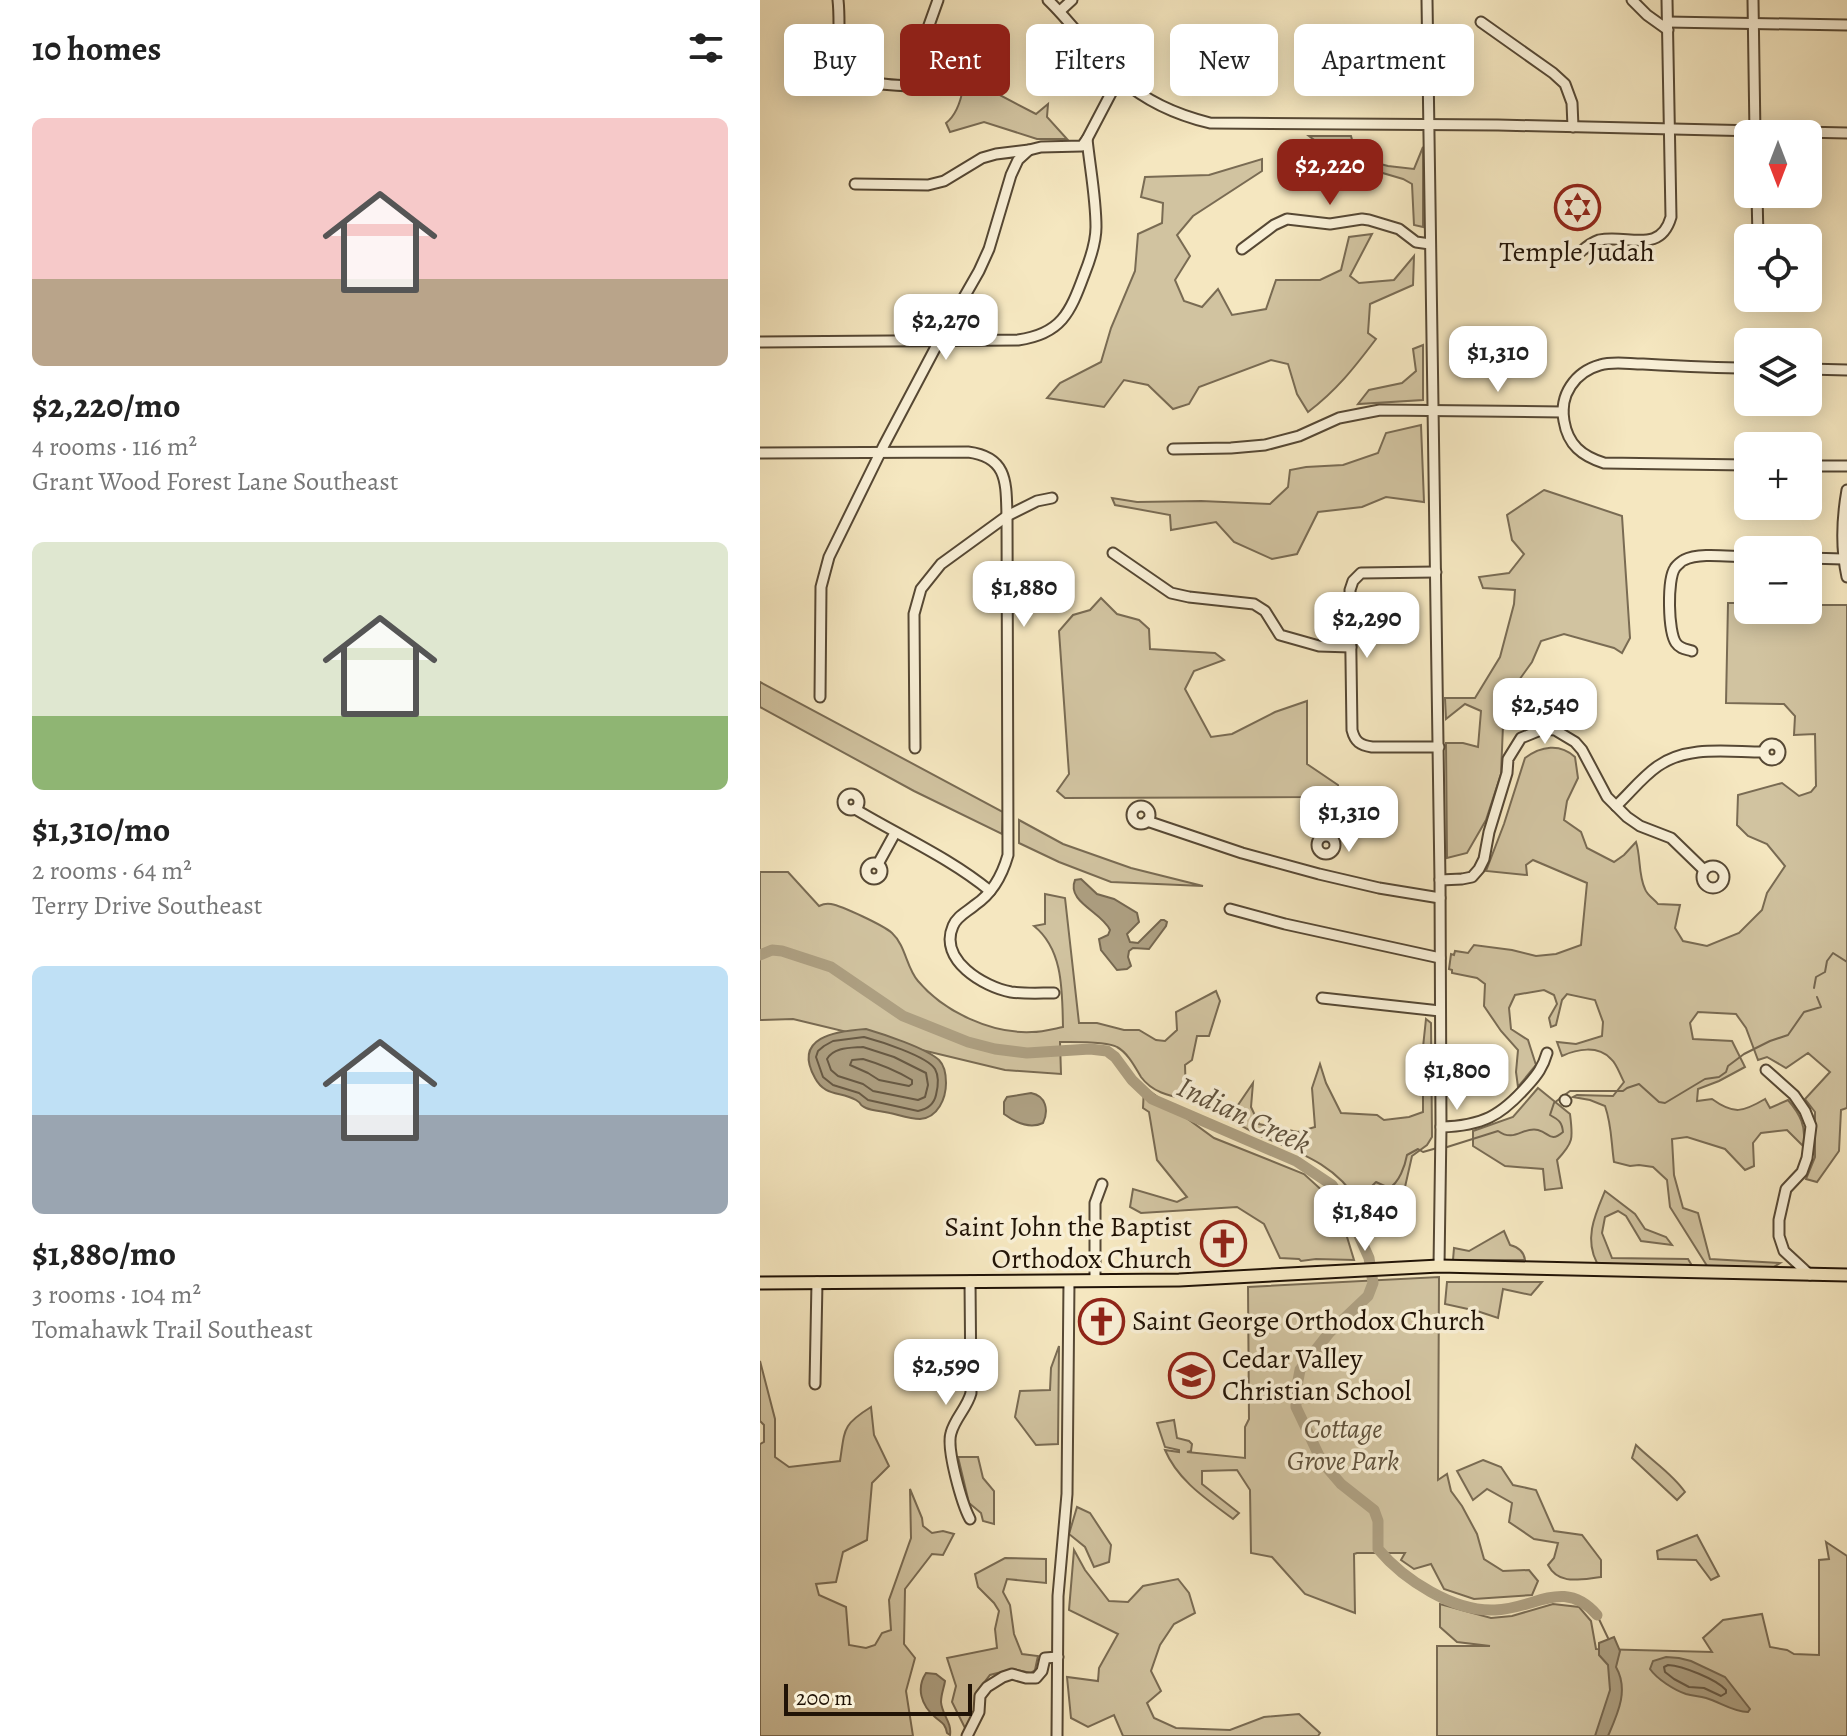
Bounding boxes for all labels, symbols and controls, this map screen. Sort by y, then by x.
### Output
chip: Buy [784,24,884,96]
chip: Rent [900,24,1010,96]
chip: Filters [1026,24,1154,96]
chip: New [1170,24,1278,96]
chip: Apartment [1294,24,1474,96]
text: 10 homes [32,25,161,72]
icon: filters [684,26,728,70]
north arrow [1734,120,1822,208]
map controls [1734,120,1822,624]
pin: $2,220 [1265,139,1395,207]
text: $2,220 [1295,147,1365,182]
icon: home [308,170,452,314]
synagogue icon: Temple Judah [1553,183,1601,231]
button: locate [1734,224,1822,312]
place label: Temple Judah [1499,233,1655,271]
pin: $2,270 [881,294,1011,362]
text: $2,270 [912,302,980,337]
pin: $1,310 [1433,326,1563,394]
button: layers [1734,328,1822,416]
text: $1,310 [1467,334,1529,369]
text: $2,220/mo [32,382,181,429]
text: 4 rooms · 116 m² [32,429,197,464]
button: + [1734,432,1822,520]
text: Grant Wood Forest Lane Southeast [32,464,398,499]
button: − [1734,536,1822,624]
pin: $1,880 [959,561,1089,629]
text: $1,880 [991,569,1057,604]
pin: $2,290 [1302,592,1432,660]
icon: home [308,594,452,738]
text: $2,290 [1332,600,1402,635]
pin: $2,540 [1480,678,1610,746]
text: $2,540 [1511,686,1579,721]
pin: $1,310 [1284,786,1414,854]
text: $1,310 [1318,794,1380,829]
text: $1,310/mo [32,806,170,853]
text: 2 rooms · 64 m² [32,853,192,888]
text: Terry Drive Southeast [32,888,262,923]
icon: home [308,1018,452,1162]
pin: $1,800 [1392,1044,1522,1112]
text: $1,800 [1423,1052,1491,1087]
water label: Indian Creek [1171,1067,1317,1163]
pin: $1,840 [1300,1185,1430,1253]
text: $1,840 [1332,1193,1398,1228]
place label: Saint John the Baptist Orthodox Church [944,1208,1192,1278]
church icon: Saint John the Baptist Orthodox Church [1199,1219,1247,1267]
text: $1,880/mo [32,1230,176,1277]
text: 3 rooms · 104 m² [32,1277,201,1312]
church icon: Saint George Orthodox Church [1077,1297,1125,1345]
place label: Saint George Orthodox Church [1132,1302,1485,1340]
text: Tomahawk Trail Southeast [32,1312,313,1347]
pin: $2,590 [881,1339,1011,1407]
place label: Cedar Valley Christian School [1222,1340,1411,1410]
text: $2,590 [912,1347,980,1382]
school or university icon: Cedar Valley Christian School [1167,1351,1215,1399]
park label: Cottage Grove Park [1287,1410,1399,1480]
scale bar [784,1680,972,1716]
text: 200 m [796,1683,853,1713]

